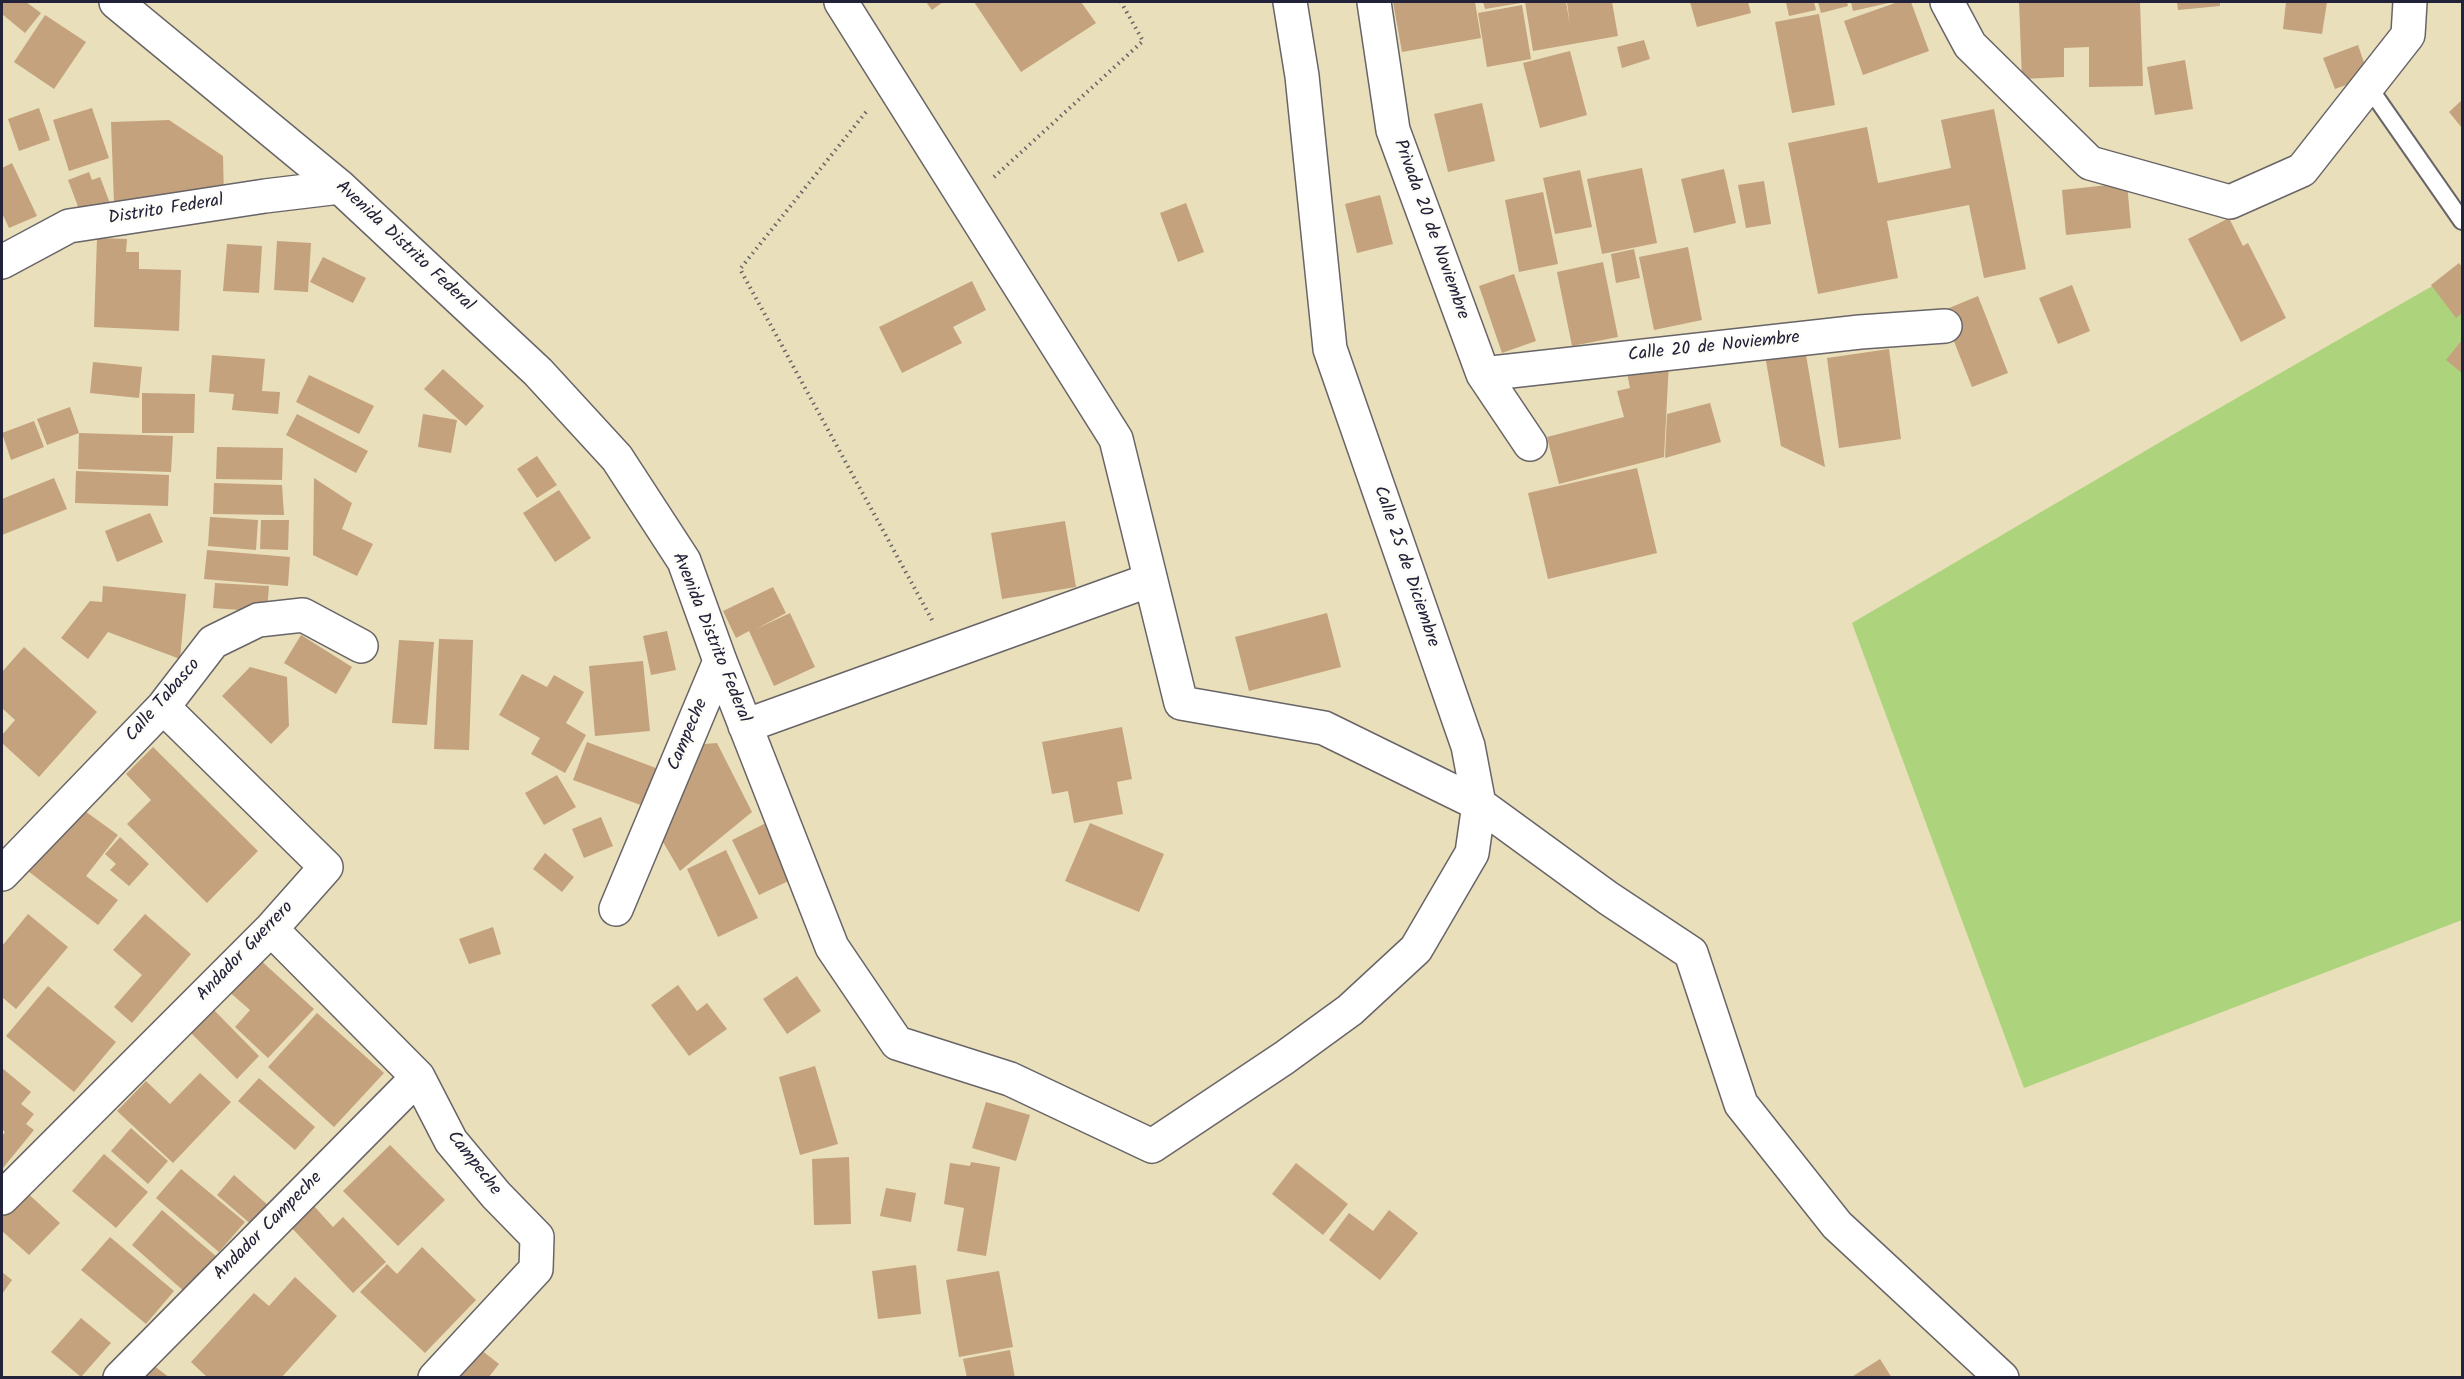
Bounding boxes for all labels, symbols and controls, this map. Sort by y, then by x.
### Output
street label: Privada 20 de Noviembre [1387,137,1473,323]
street label: Avenida Distrito Federal [330,177,478,317]
street label: Distrito Federal [107,191,225,231]
street label: Calle 20 de Noviembre [1627,328,1801,368]
street label: Calle 25 de Diciembre [1367,484,1443,650]
street label: Avenida Distrito Federal [666,550,754,726]
street label: Calle Tabasco [122,655,206,747]
street label: Campeche [664,696,714,774]
street label: Andador Guerrero [193,898,299,1006]
street label: Campeche [441,1127,505,1201]
street label: Andador Campeche [210,1168,328,1286]

